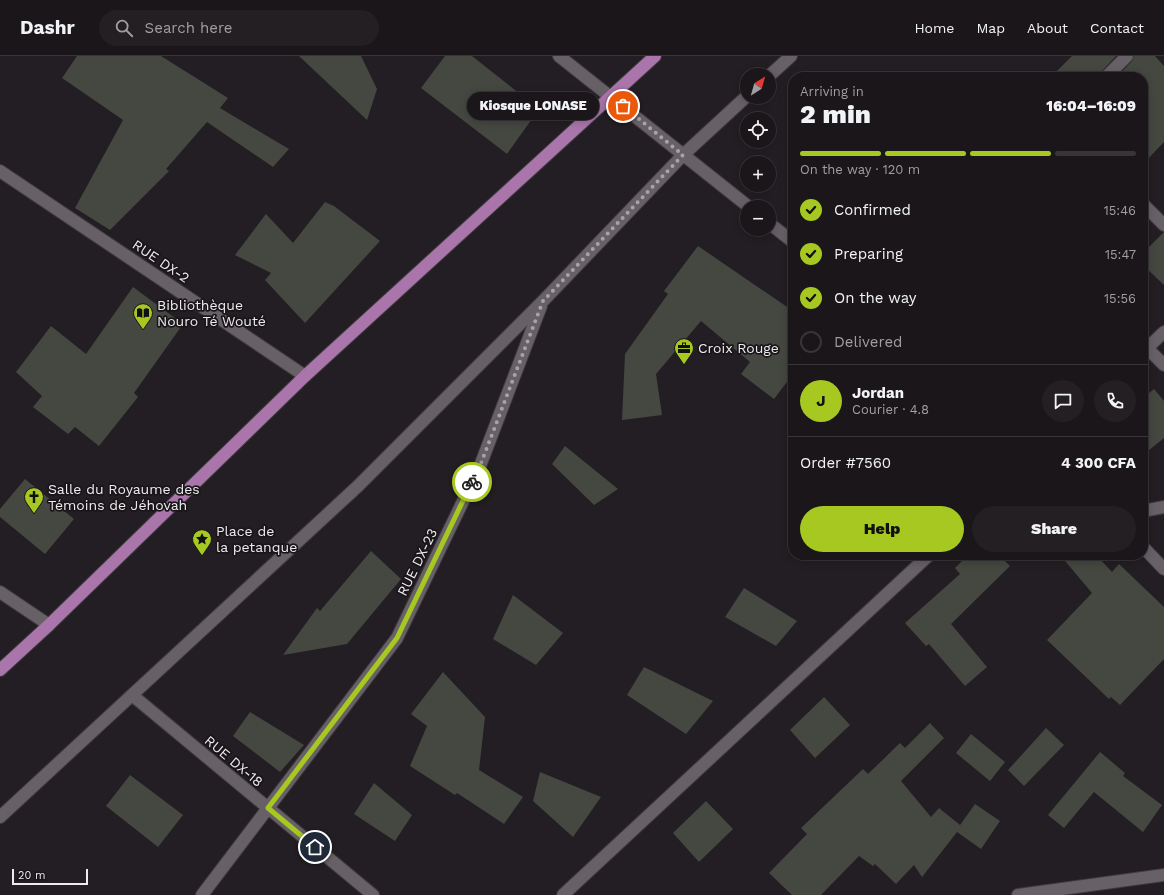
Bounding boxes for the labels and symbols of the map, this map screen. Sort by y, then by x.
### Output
north arrow [740,68,776,104]
pin [606,89,640,123]
callout: Kiosque LONASE [467,92,599,120]
street label: RUE DX-2 [130,236,192,286]
place label: Bibliothèque Nouro Té Wouté [157,297,266,329]
library icon: Bibliothèque Nouro Té Wouté [132,302,154,330]
office icon: Croix Rouge [673,337,695,365]
place label: Croix Rouge [698,340,779,356]
courier [452,462,492,502]
place label: Salle du Royaume des Témoins de Jéhovah [48,481,200,513]
church icon: Salle du Royaume des Témoins de Jéhovah [23,486,45,514]
place label: Place de la petanque [216,523,297,555]
street label: RUE DX-23 [394,526,440,598]
place icon: Place de la petanque [191,528,213,556]
street label: RUE DX-18 [202,732,266,790]
pin [298,830,332,864]
scale bar [12,867,88,886]

